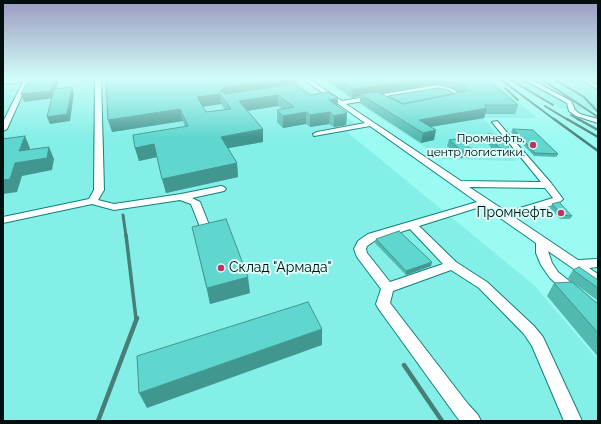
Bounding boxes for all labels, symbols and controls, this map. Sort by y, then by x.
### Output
place label: Промнефть, центр логистики. [427,131,525,159]
marker: Промнефть, центр логистики. [528,140,538,150]
place label: Промнефть [477,205,553,221]
marker: Промнефть [556,208,566,218]
place label: Склад "Армада" [229,260,332,276]
marker: Склад "Армада" [216,263,226,273]

